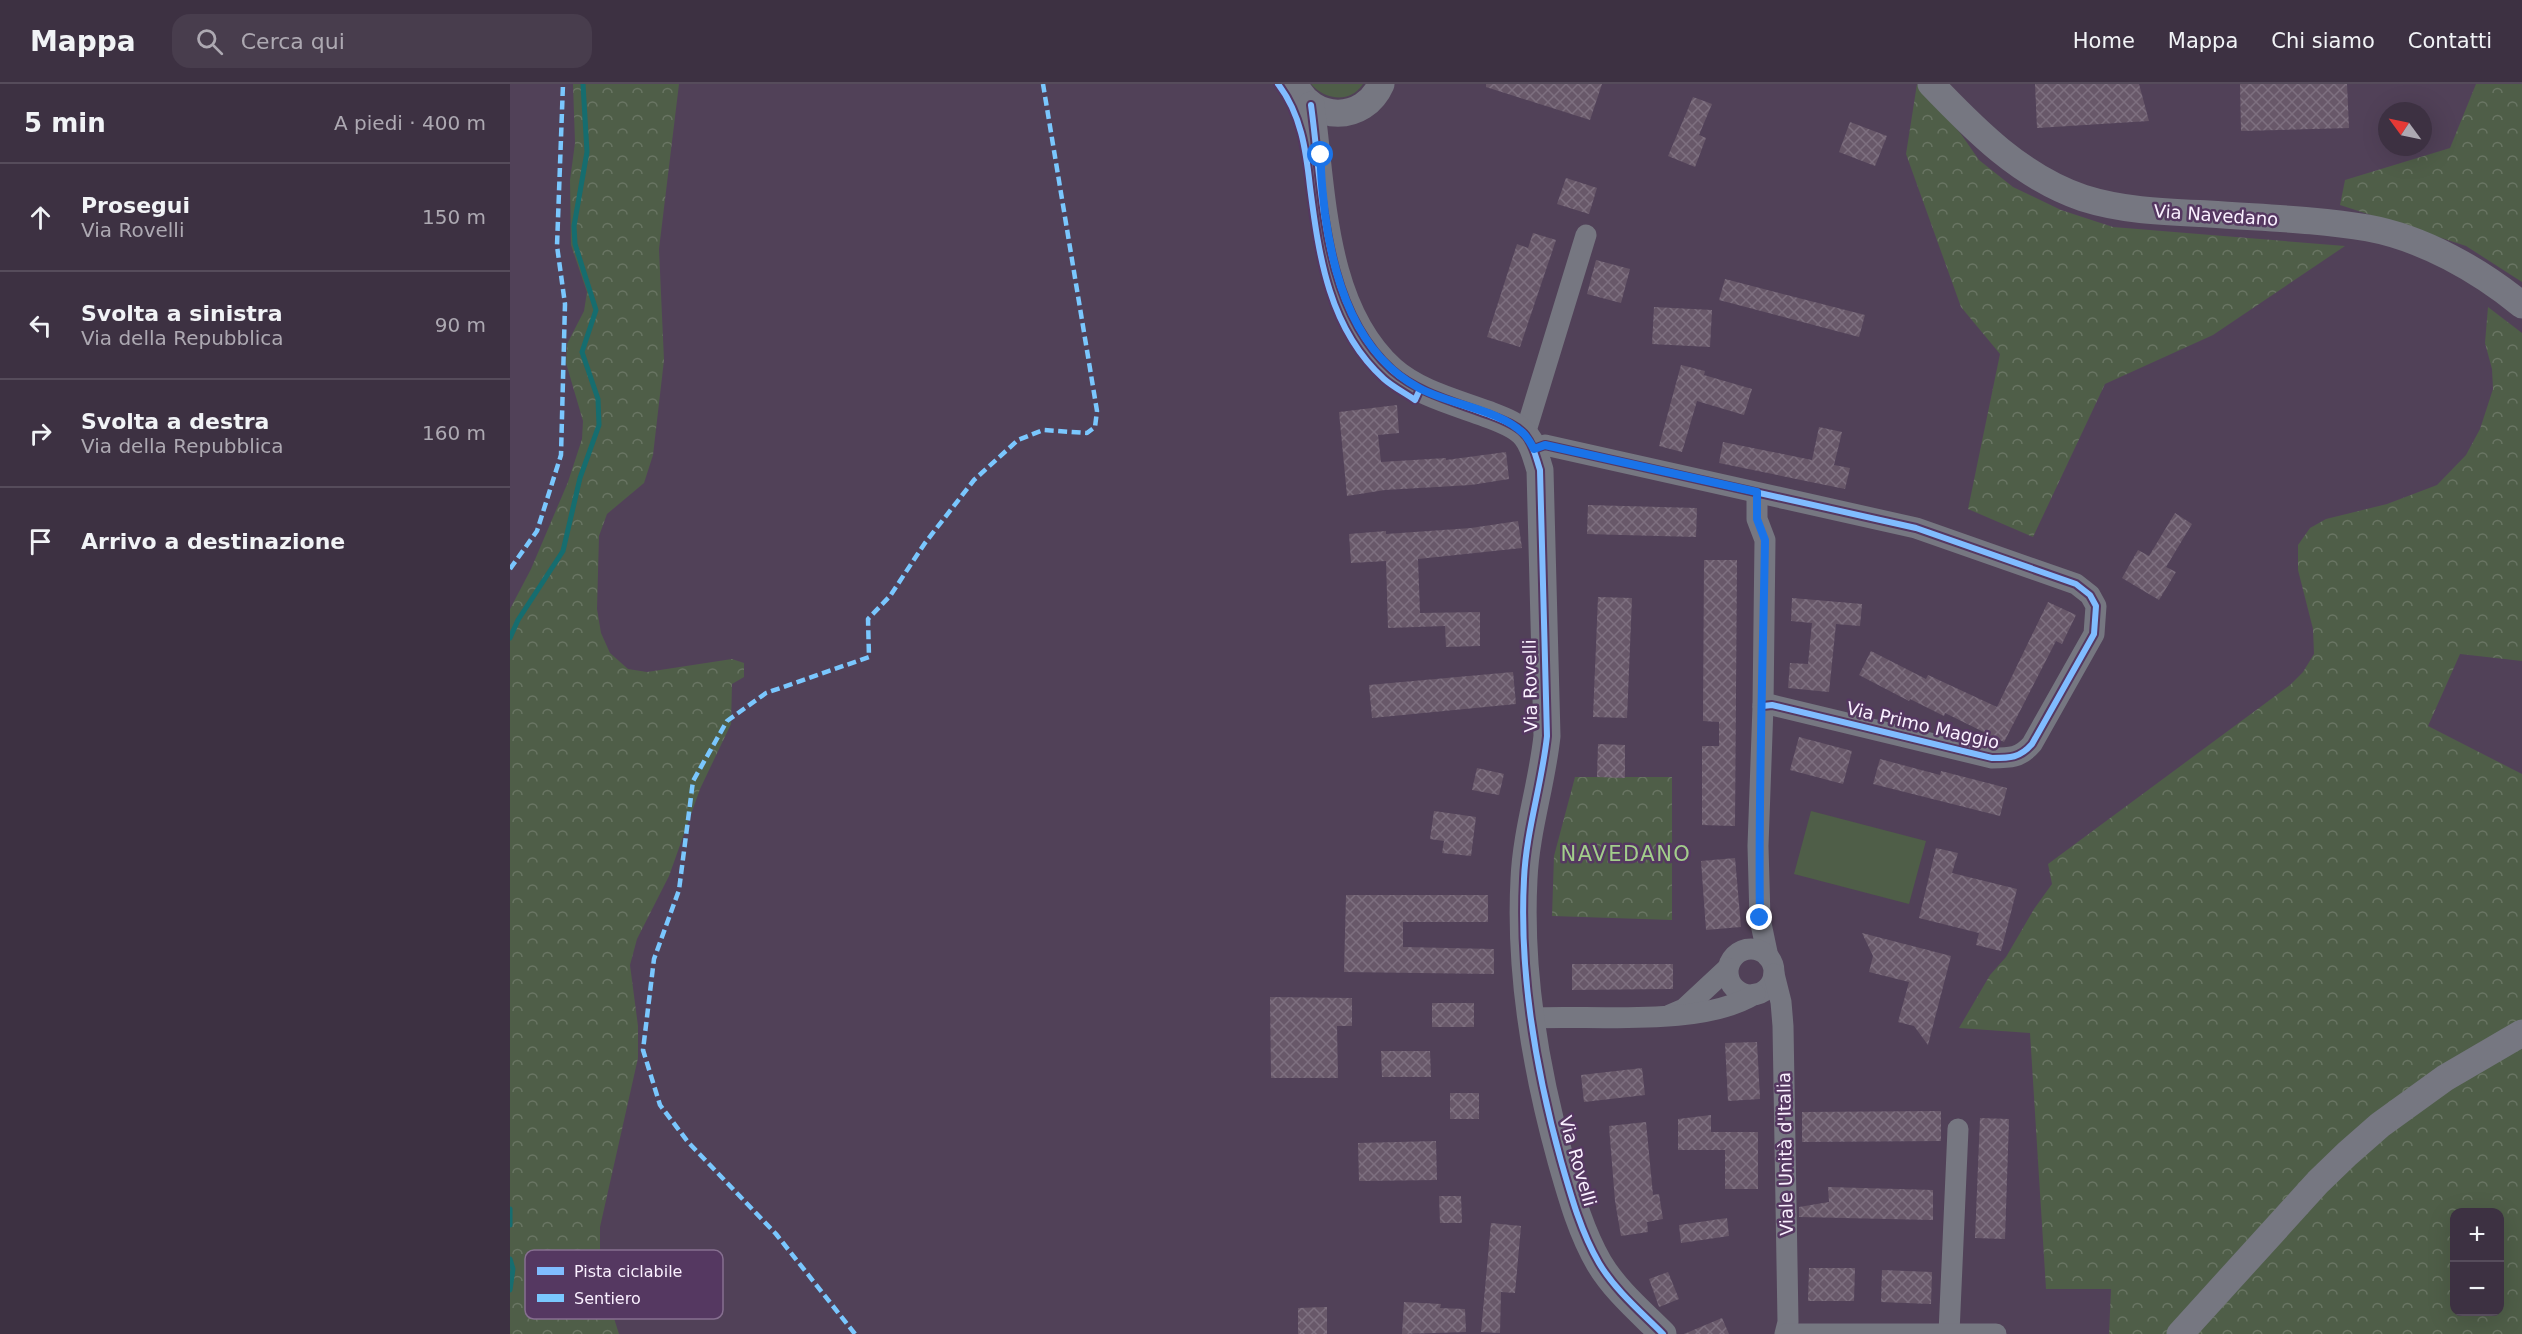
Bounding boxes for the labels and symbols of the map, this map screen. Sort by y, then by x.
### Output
north arrow [2378,102,2432,156]
route start [1307,141,1333,167]
street label: Via Navedano [2153,200,2279,230]
street label: Via Rovelli [1519,639,1541,733]
street label: Via Primo Maggio [1844,697,2002,753]
district label: NAVEDANO [1561,842,1691,866]
route end [1746,904,1772,930]
street label: Viale Unità d'Italia [1773,1072,1797,1236]
street label: Via Rovelli [1555,1113,1601,1209]
legend [525,1250,723,1319]
text: Pista ciclabile [574,1262,682,1281]
text: Sentiero [574,1289,641,1308]

